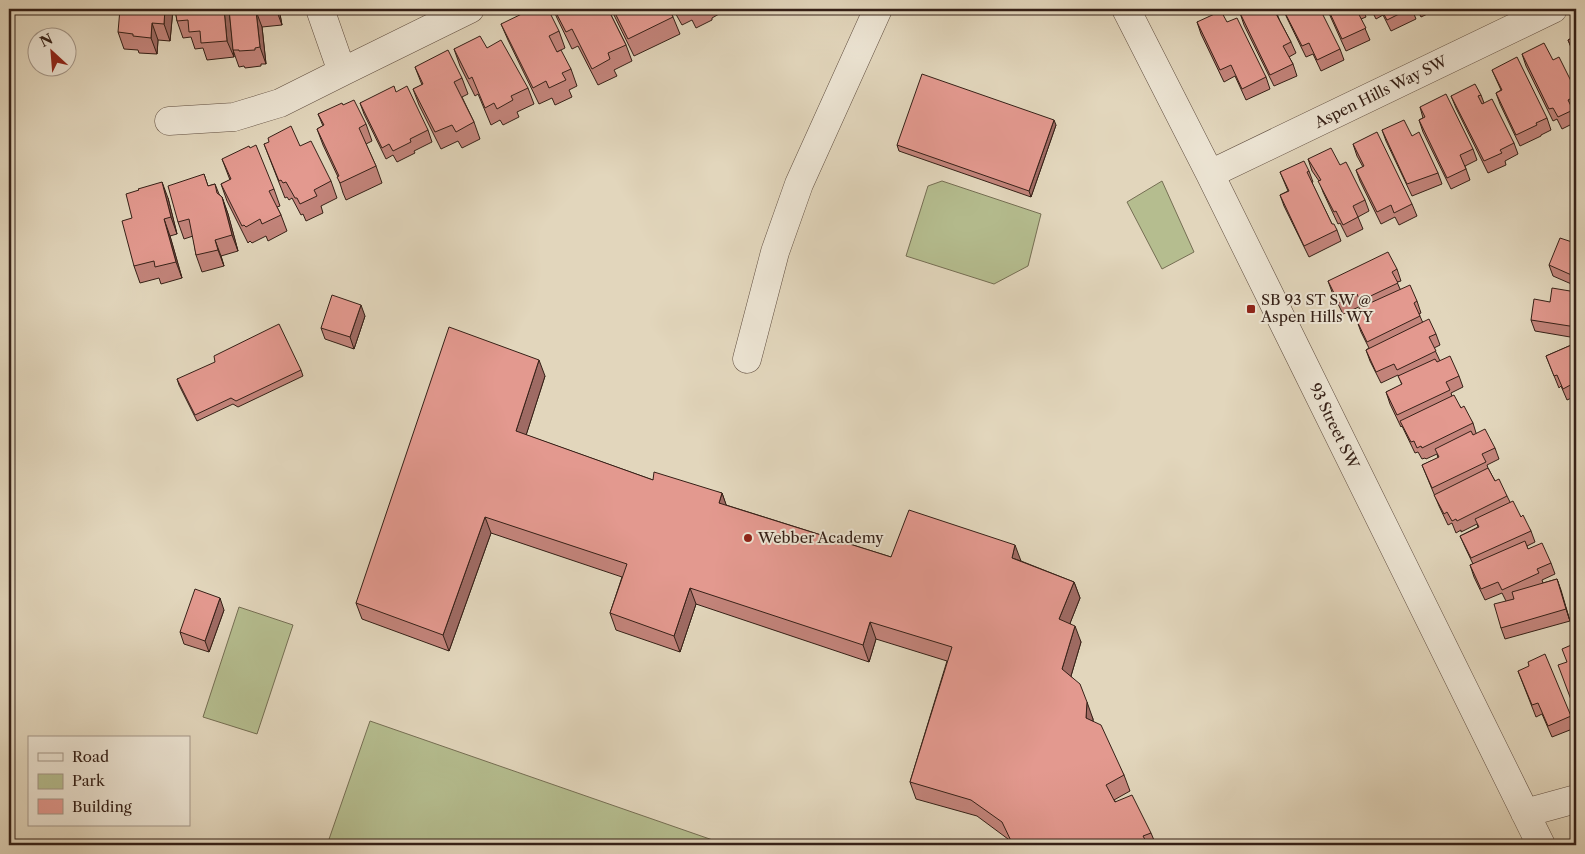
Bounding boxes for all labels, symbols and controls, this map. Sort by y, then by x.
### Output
north arrow [28,28,78,78]
text: N [37,30,56,51]
street label: Aspen Hills Way SW [1311,51,1451,132]
place label: SB 93 ST SW @ Aspen Hills WY [1260,290,1373,326]
marker: SB 93 ST SW @ Aspen Hills WY [1245,303,1257,315]
street label: 93 Street SW [1306,380,1364,472]
place label: Webber Academy [757,528,884,547]
marker: Webber Academy [742,532,754,544]
legend [28,736,190,826]
text: Road [72,747,109,766]
text: Park [72,771,106,790]
text: Building [72,797,132,816]

